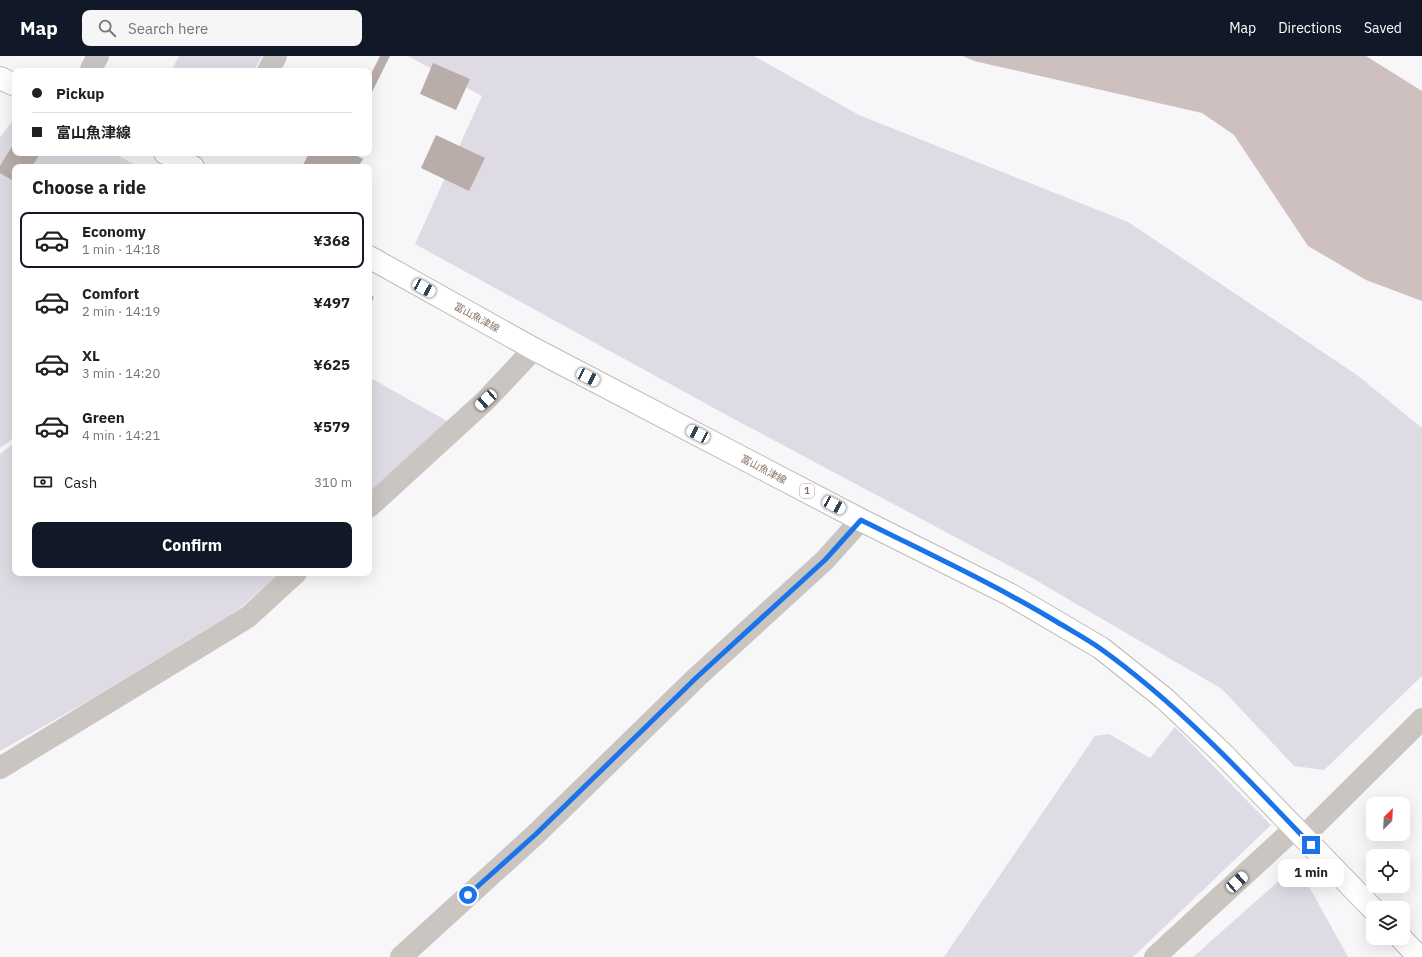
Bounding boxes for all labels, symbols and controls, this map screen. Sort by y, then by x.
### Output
search box [82,10,362,46]
text: Map [20,16,58,40]
icon: search [96,17,118,39]
text: Search here [128,19,208,38]
text: Map [1229,19,1256,37]
text: Directions [1278,19,1342,37]
text: Saved [1364,19,1402,37]
text: Pickup [56,84,104,103]
text: 富山魚津線 [56,123,131,142]
text: Choose a ride [32,176,146,199]
icon: car [34,222,70,258]
text: Economy [82,222,146,241]
text: ¥368 [313,231,350,250]
text: 1 min · 14:18 [82,241,160,258]
car [411,277,437,299]
icon: car [34,284,70,320]
text: Comfort [82,284,139,303]
text: ¥497 [313,293,350,312]
street label: 富山魚津線 [452,300,502,335]
text: 2 min · 14:19 [82,303,160,320]
icon: car [34,346,70,382]
text: XL [82,346,100,365]
text: ¥625 [313,355,350,374]
text: 3 min · 14:20 [82,365,160,382]
car [575,366,601,388]
car [473,388,499,412]
icon: car [34,408,70,444]
text: Green [82,408,125,427]
text: ¥579 [313,417,350,436]
car [685,423,711,445]
text: 4 min · 14:21 [82,427,160,444]
street label: 富山魚津線 [739,452,789,487]
icon: cash [32,471,54,493]
text: Cash [64,473,97,492]
text: 310 m [314,474,352,491]
road number: 1 [800,484,814,498]
car [821,494,847,516]
button: Confirm [32,522,352,568]
north arrow [1366,797,1410,841]
map controls [1366,797,1410,945]
route end [1302,836,1320,854]
button: locate [1366,849,1410,893]
callout: 1 min [1278,859,1344,887]
text: 1 min [1294,864,1328,881]
car [1224,870,1250,894]
route start [459,886,477,904]
button: layers [1366,901,1410,945]

